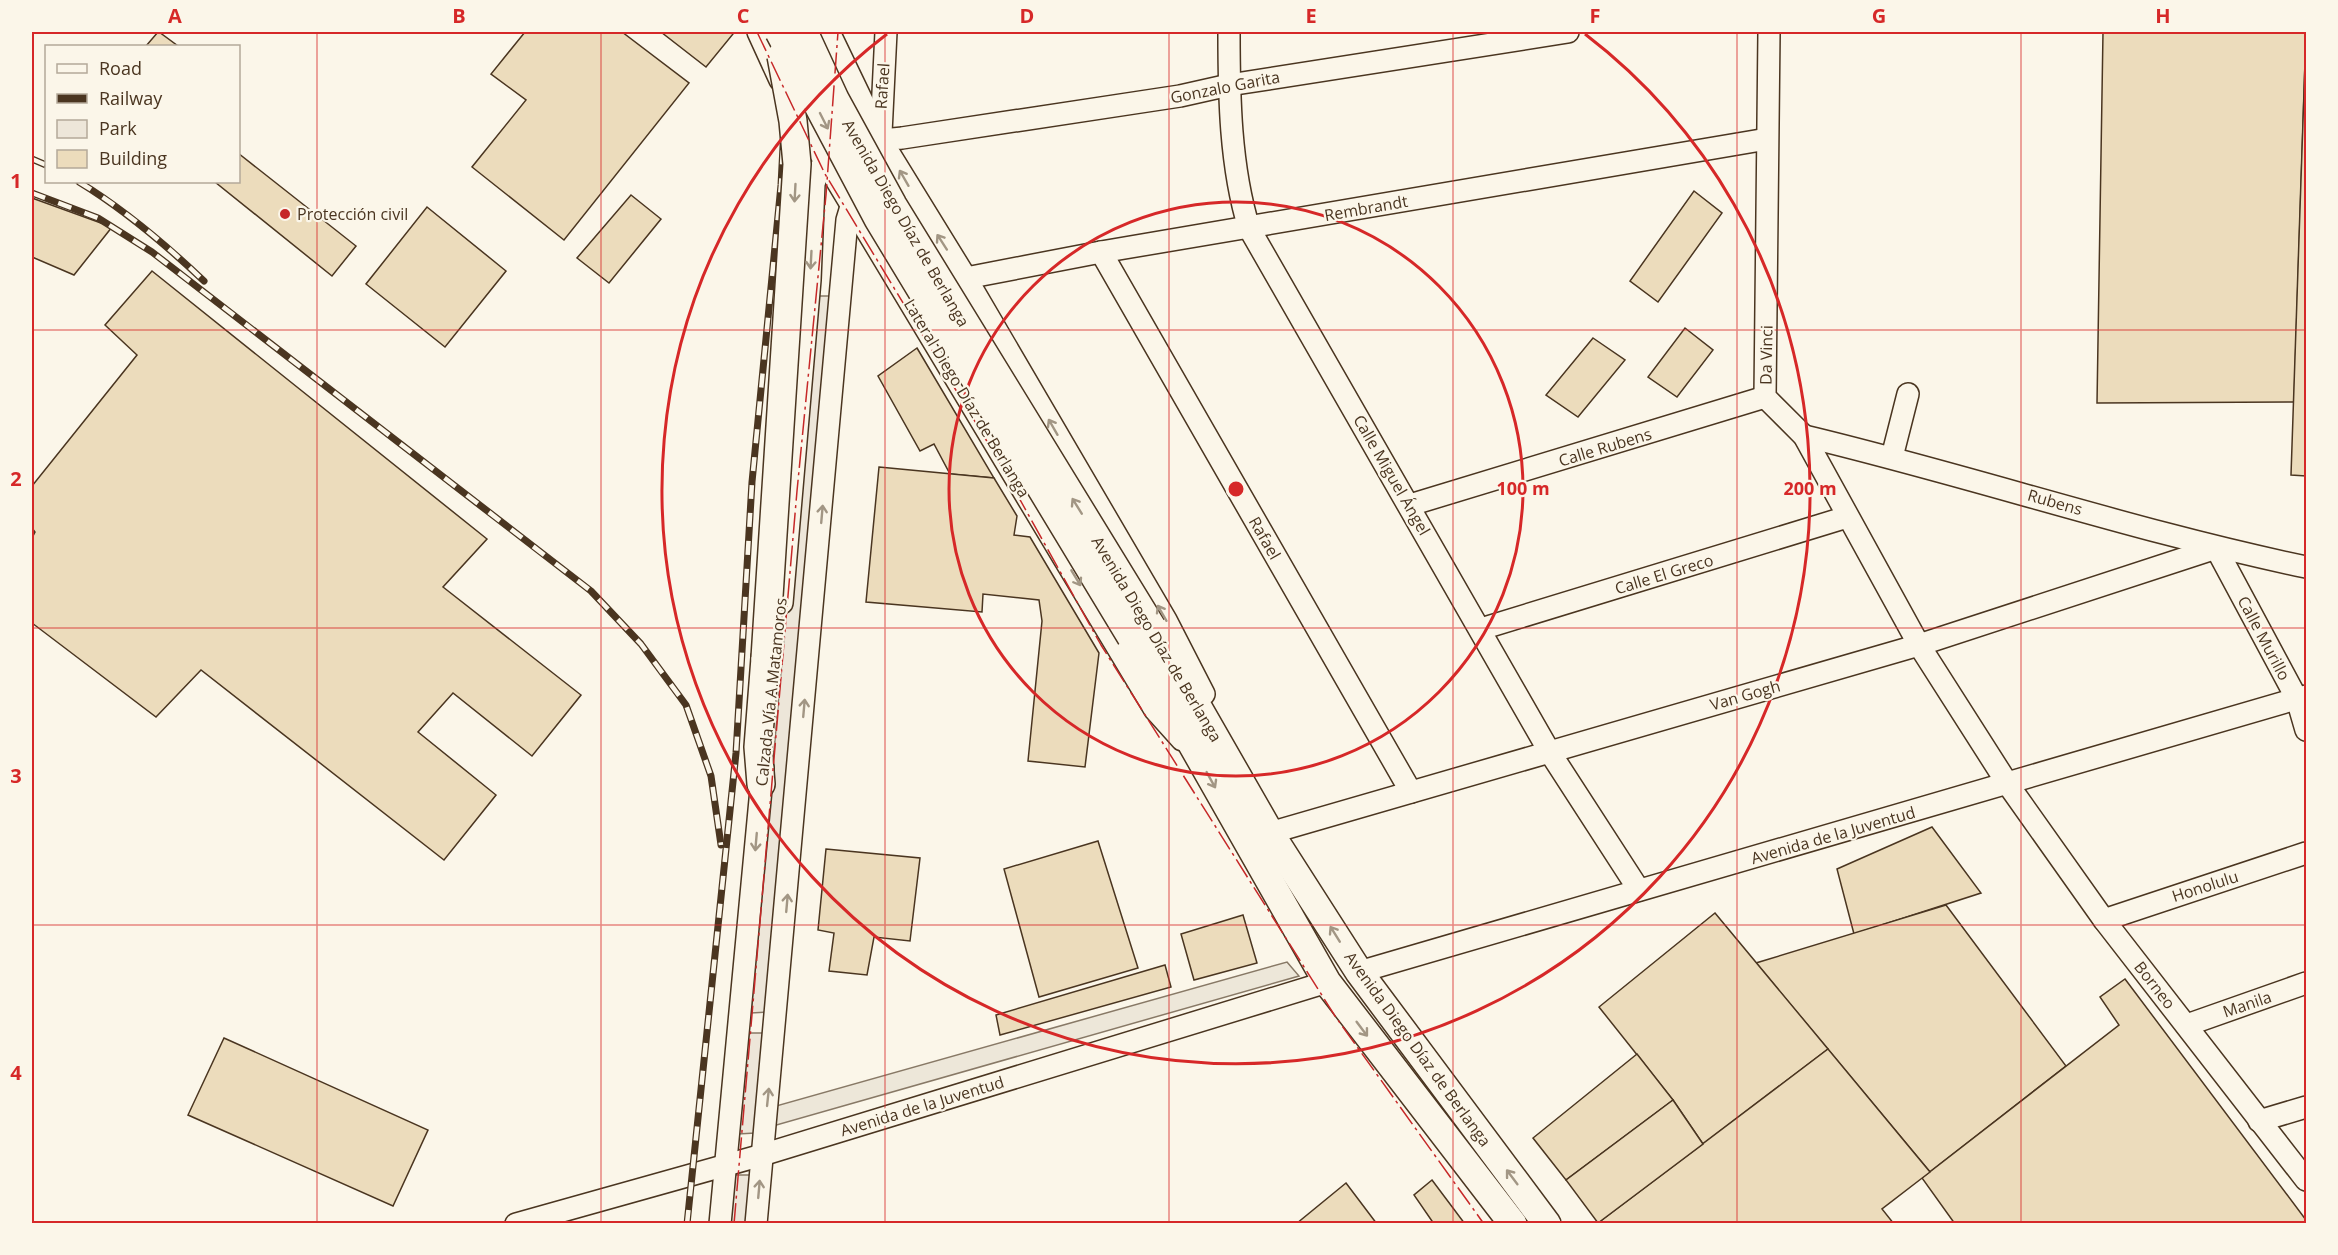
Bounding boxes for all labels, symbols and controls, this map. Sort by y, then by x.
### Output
text: A [168,2,182,29]
text: B [452,2,466,29]
text: C [737,2,750,29]
text: D [1020,2,1034,29]
text: E [1305,2,1317,29]
text: F [1590,2,1600,29]
text: G [1872,2,1886,29]
text: H [2155,2,2171,29]
legend [45,45,240,183]
text: Road [99,56,142,80]
street label: Rafael [869,62,895,110]
street label: Gonzalo Garita [1168,66,1282,108]
text: Railway [99,86,163,110]
one-way arrow [819,112,831,130]
street label: Avenida Diego Díaz de Berlanga [837,115,975,331]
text: Park [99,116,137,140]
text: Building [99,146,167,170]
text: 1 [10,167,22,194]
one-way arrow [897,170,909,187]
one-way arrow [790,183,801,203]
street label: Rembrandt [1323,190,1410,226]
place label: Protección civil [297,203,408,225]
marker: Protección civil [278,207,292,221]
one-way arrow [936,233,949,250]
one-way arrow [805,250,816,270]
street label: Lateral Diego Díaz de Berlanga [899,295,1035,501]
street label: Da Vinci [1754,325,1778,385]
street label: Calle Miguel Ángel [1348,411,1436,539]
one-way arrow [1047,419,1059,436]
street label: Calle Rubens [1556,422,1654,472]
text: 2 [10,465,22,492]
text: 100 m [1496,476,1550,500]
text: 200 m [1783,476,1837,500]
centre of rings [1226,479,1246,499]
street label: Rubens [2025,484,2085,520]
one-way arrow [1071,498,1084,515]
one-way arrow [817,505,828,525]
street label: Rafael [1244,513,1286,563]
street label: Avenida Diego Díaz de Berlanga [1087,532,1227,746]
street label: Calle El Greco [1612,549,1716,599]
one-way arrow [1071,569,1082,587]
street label: Calle Murillo [2233,592,2295,684]
street label: Calzada Vía A Matamoros [750,597,792,787]
one-way arrow [1156,605,1167,623]
street label: Van Gogh [1707,674,1783,716]
one-way arrow [799,699,810,719]
text: 3 [10,762,22,789]
one-way arrow [1206,770,1217,788]
street label: Avenida de la Juventud [1748,801,1918,869]
one-way arrow [750,832,761,851]
street label: Honolulu [2169,865,2241,907]
one-way arrow [782,893,793,913]
one-way arrow [1329,926,1341,943]
street label: Avenida Diego Díaz de Berlanga [1340,947,1496,1151]
street label: Borneo [2129,957,2181,1013]
street label: Manila [2220,985,2274,1023]
one-way arrow [1356,1021,1368,1037]
text: 4 [10,1059,22,1086]
street label: Avenida de la Juventud [837,1071,1007,1141]
one-way arrow [763,1087,774,1107]
one-way arrow [1505,1169,1518,1185]
one-way arrow [754,1180,765,1200]

